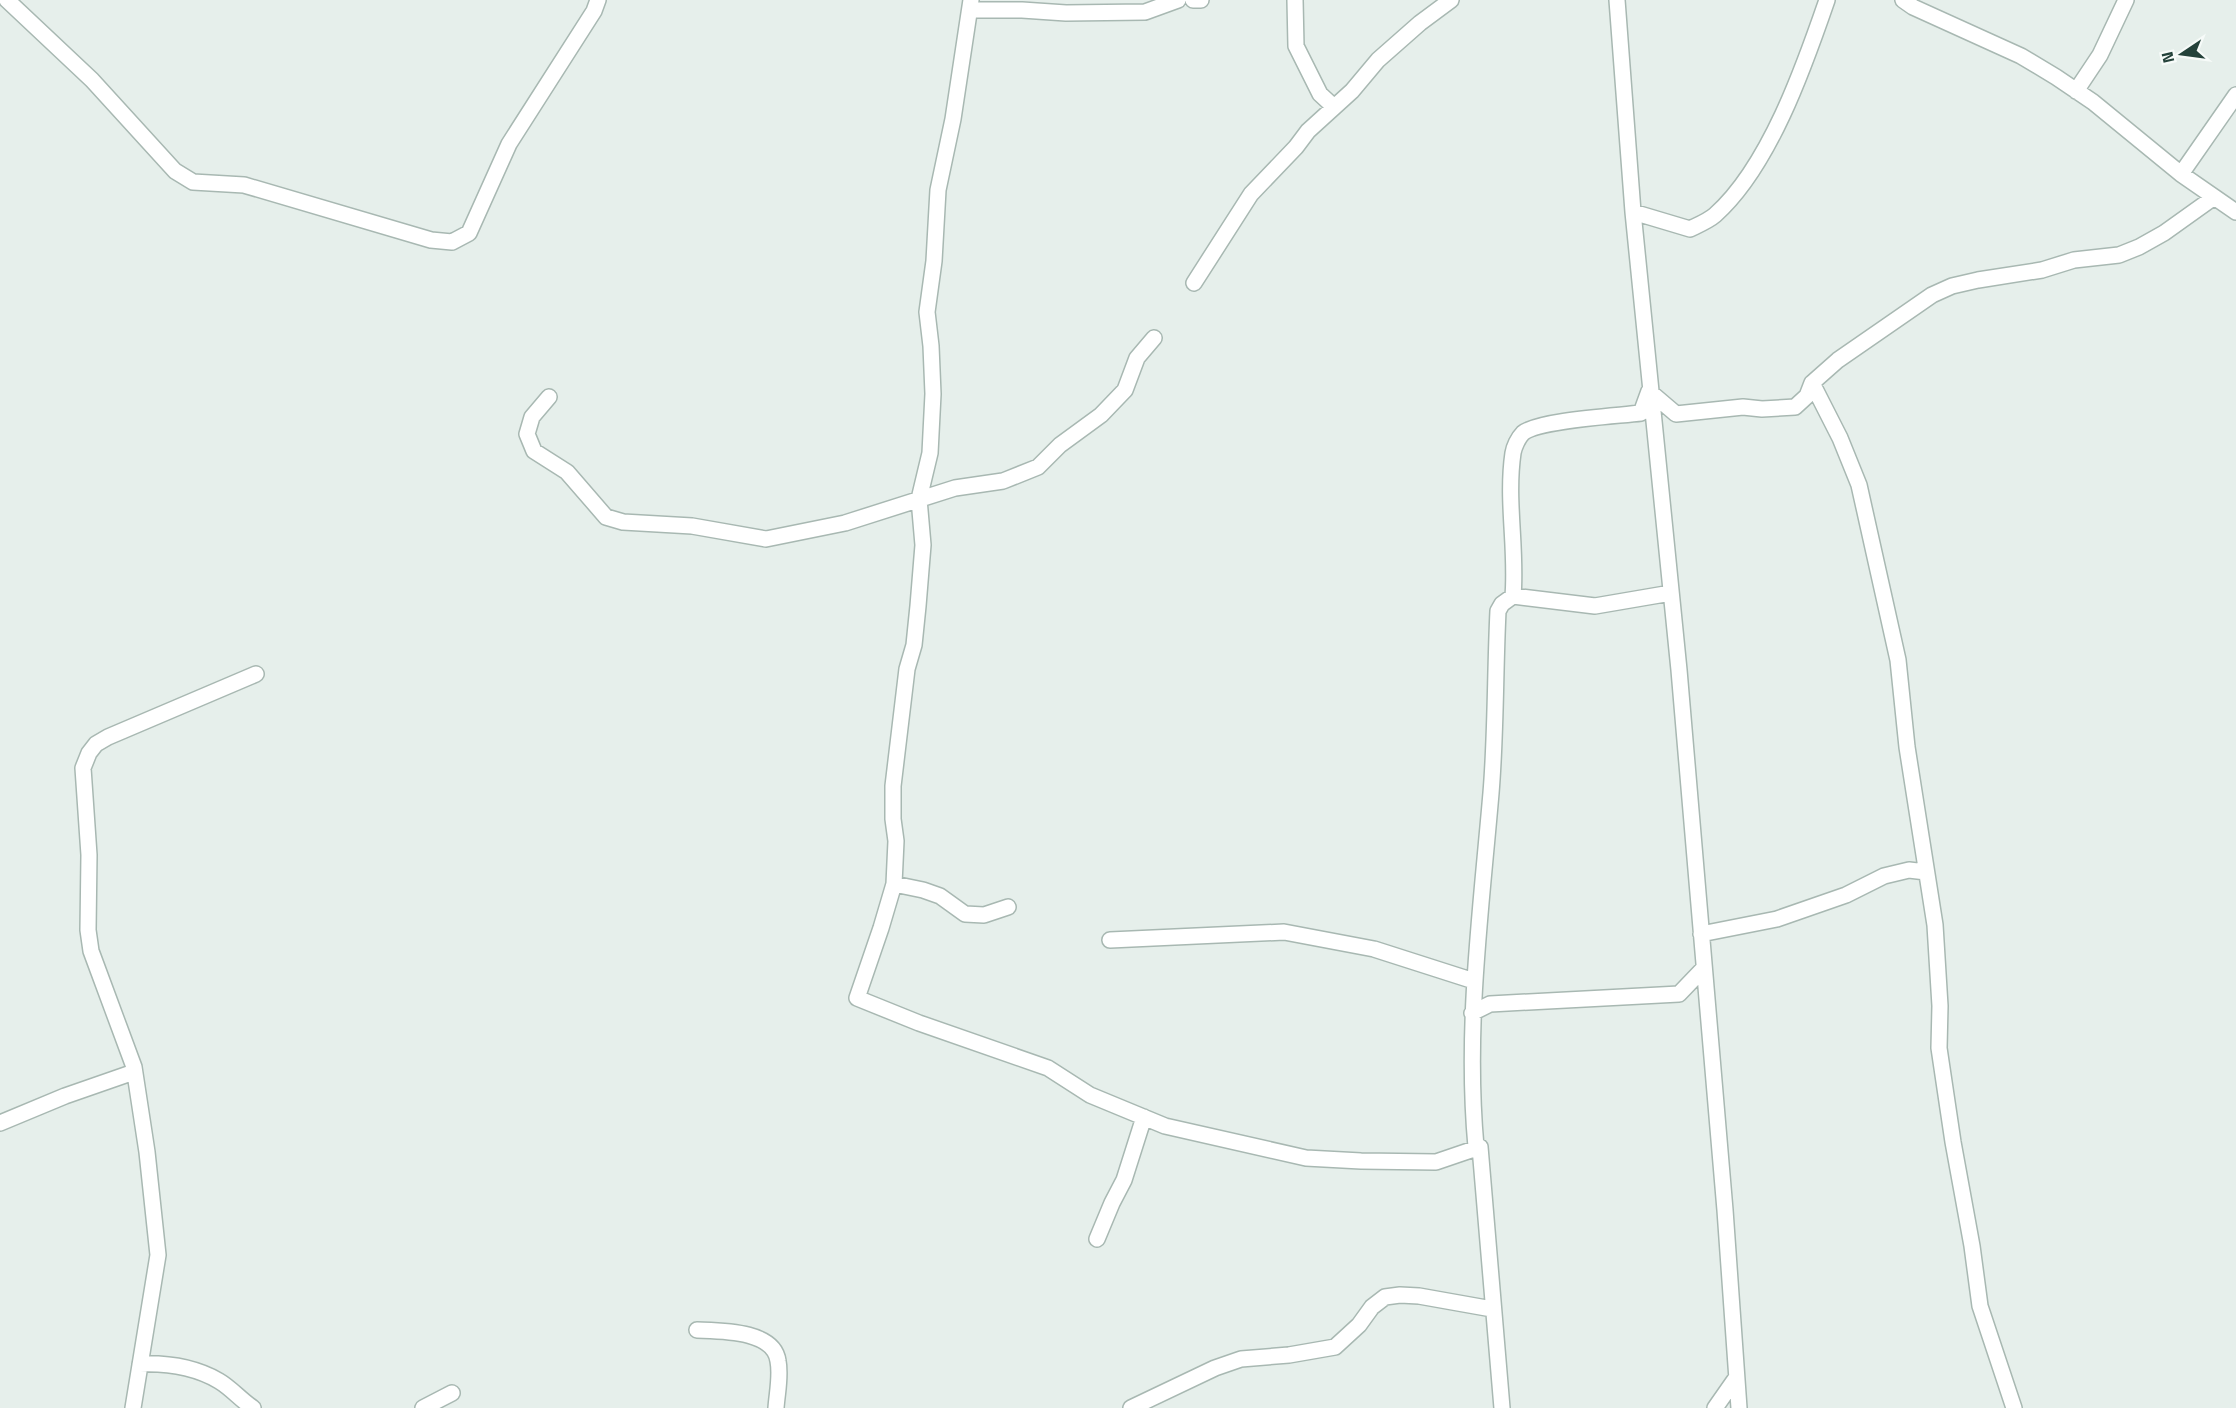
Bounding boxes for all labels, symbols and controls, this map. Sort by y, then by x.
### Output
north arrow [2152,24,2212,84]
text: N [2154,49,2180,65]

